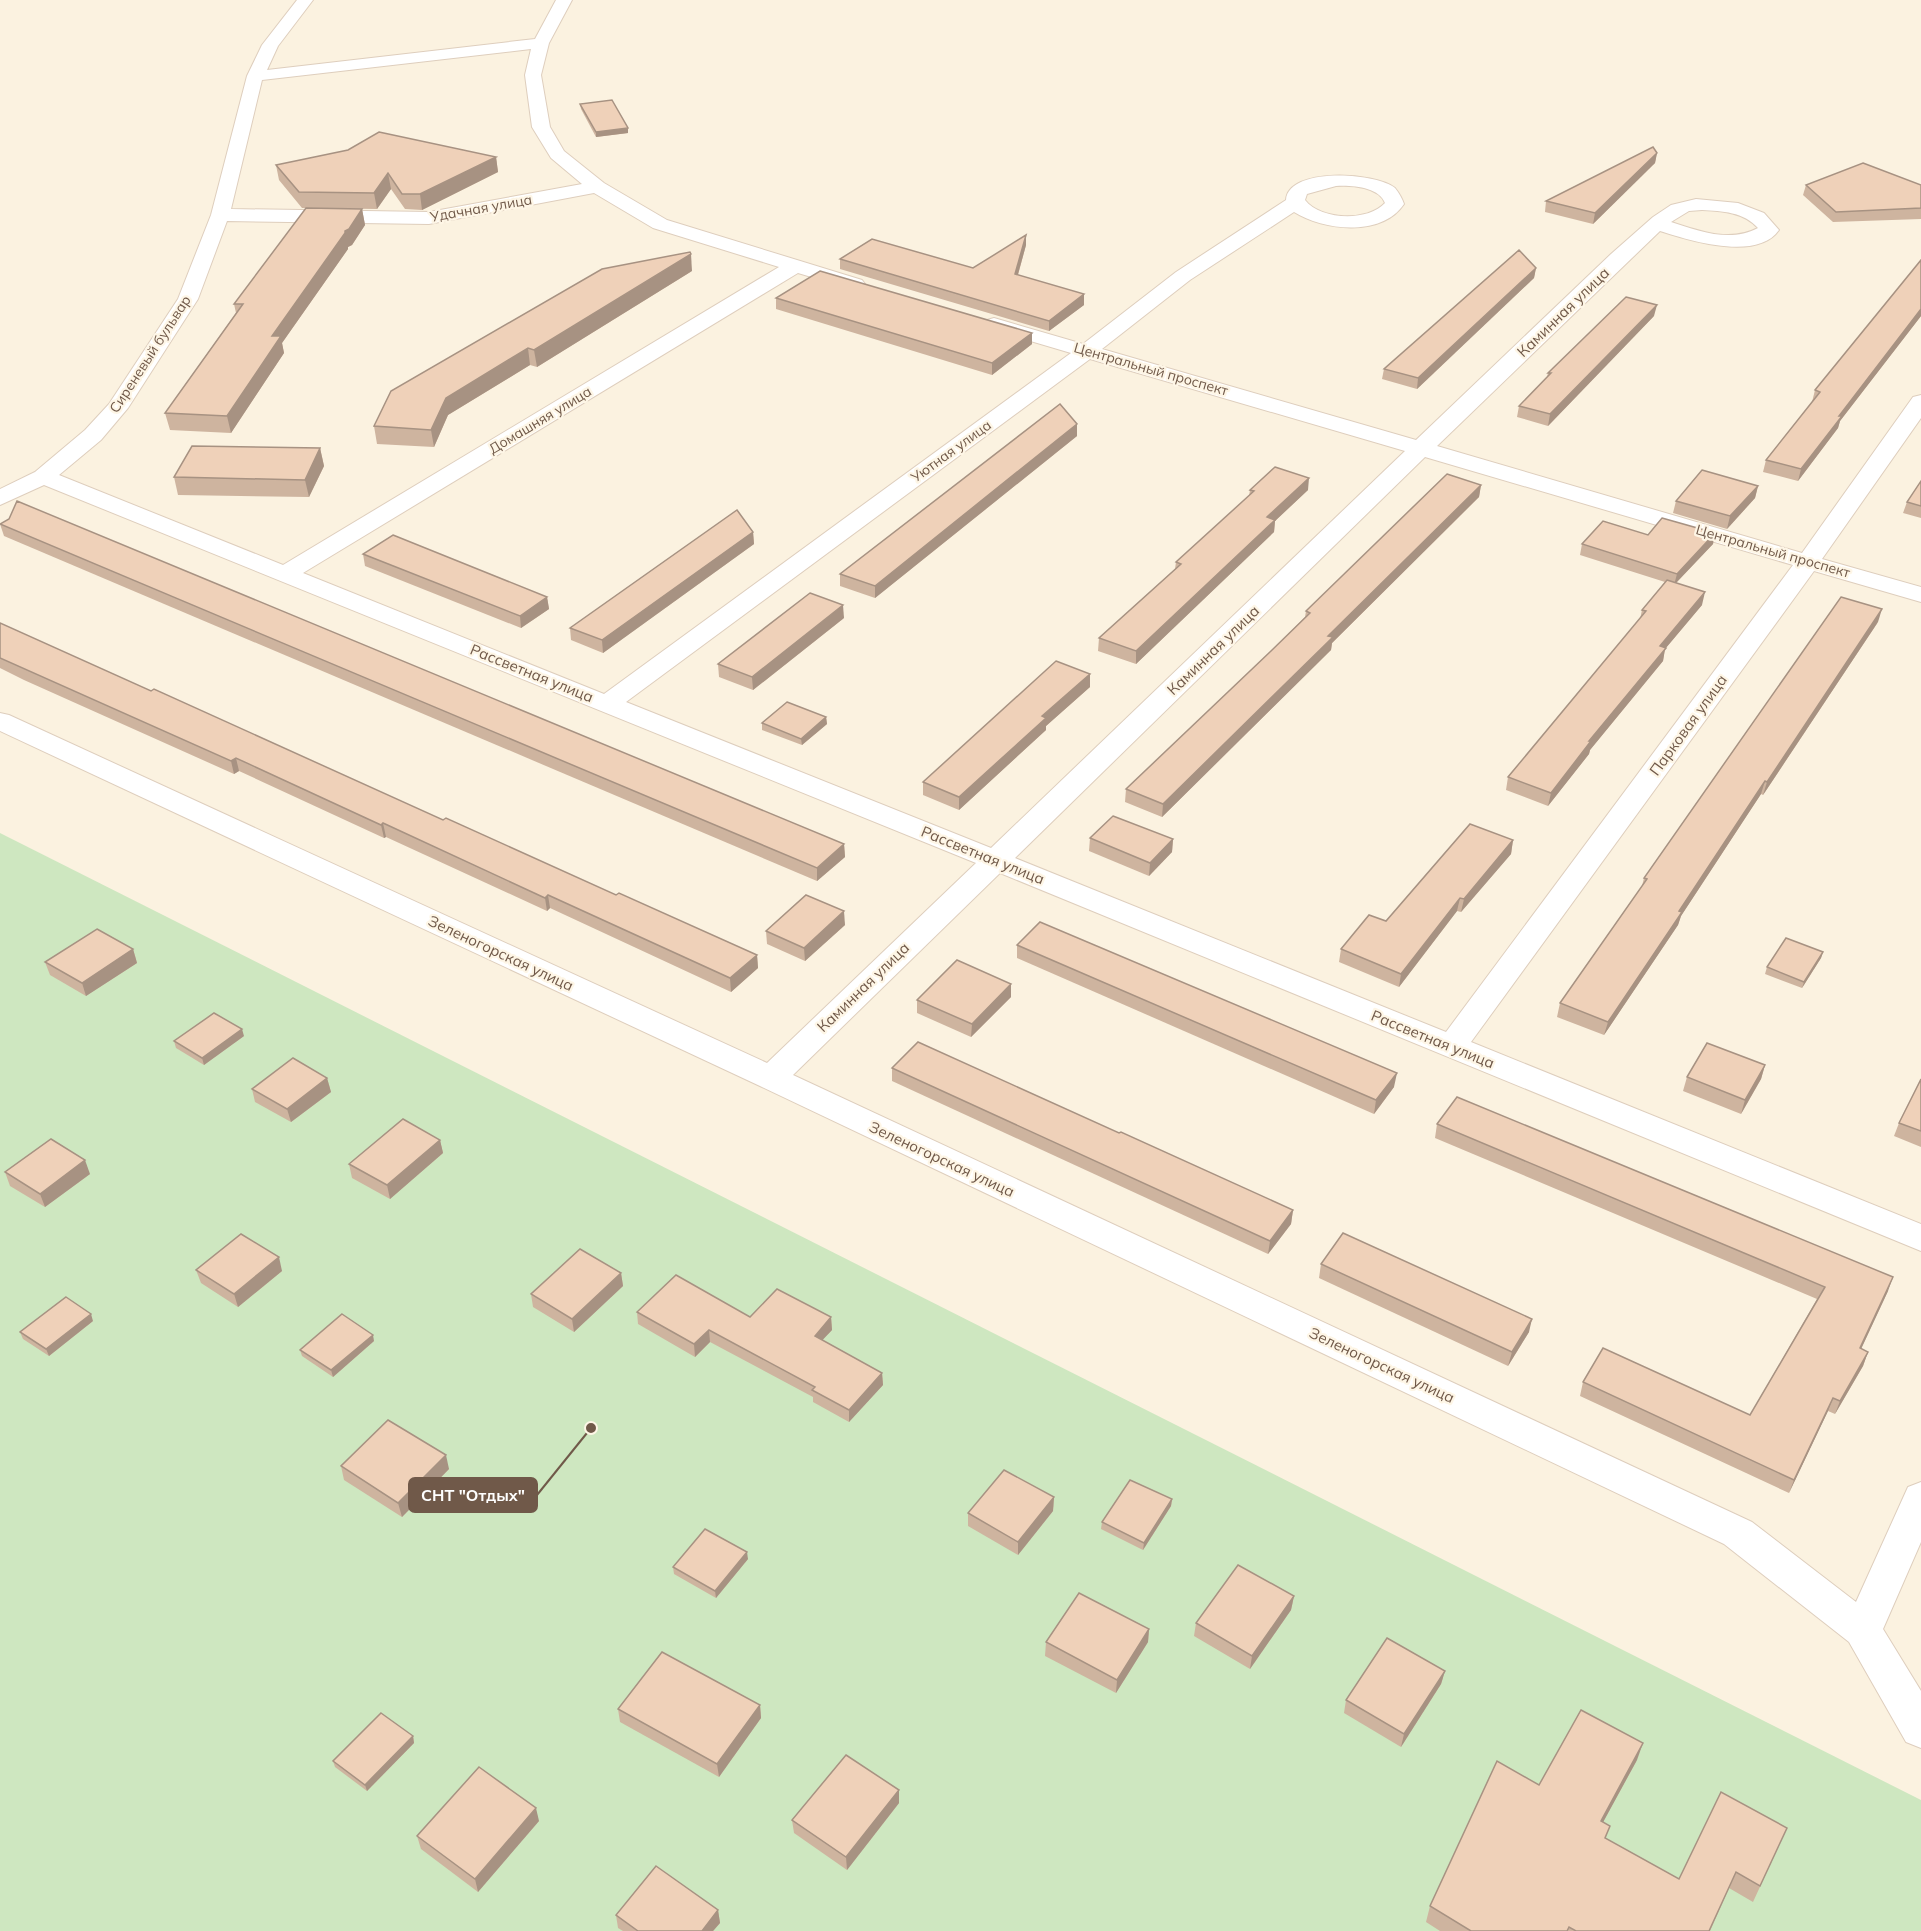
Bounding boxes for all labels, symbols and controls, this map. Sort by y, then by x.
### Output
street label: Удачная улица [428,190,533,226]
street label: Каминная улица [1513,263,1613,361]
street label: Сиреневый бульвар [105,292,195,416]
street label: Центральный проспект [1072,338,1231,400]
street label: Домашняя улица [485,382,595,458]
street label: Уютная улица [906,416,995,487]
street label: Центральный проспект [1694,520,1853,582]
street label: Каминная улица [1163,601,1263,699]
street label: Рассветная улица [468,640,596,706]
street label: Парковая улица [1645,671,1731,779]
street label: Рассветная улица [919,822,1047,888]
street label: Зеленогорская улица [425,911,577,995]
street label: Каминная улица [813,938,913,1036]
street label: Рассветная улица [1369,1006,1497,1072]
street label: Зеленогорская улица [866,1117,1018,1201]
street label: Зеленогорская улица [1306,1323,1458,1407]
callout: СНТ "Отдых" [409,1478,537,1512]
text: СНТ "Отдых" [421,1485,525,1505]

